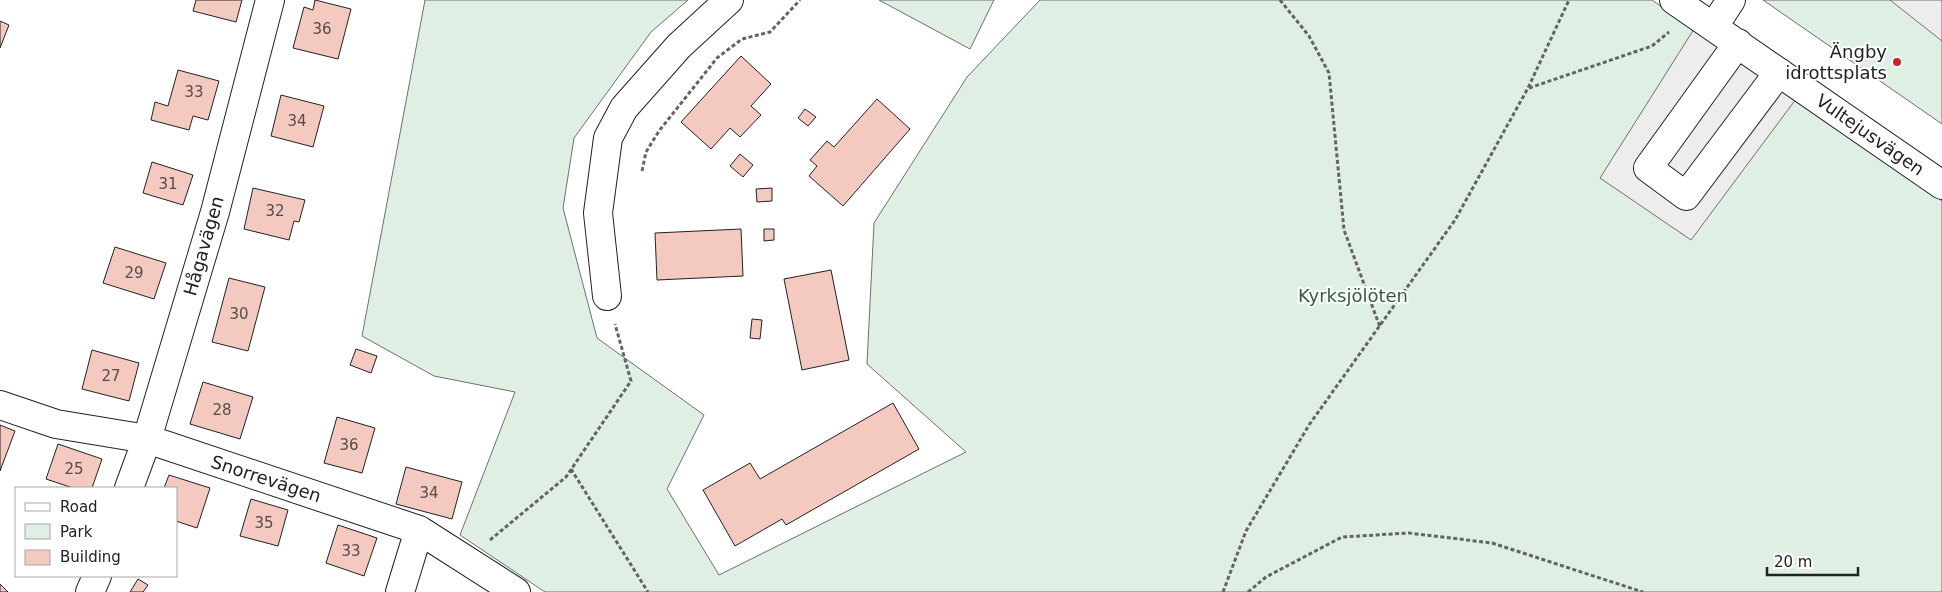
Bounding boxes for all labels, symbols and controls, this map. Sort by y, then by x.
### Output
house number: 36 [312,20,332,38]
place label: Ängby idrottsplats [1785,41,1887,83]
marker: Ängby idrottsplats [1891,56,1903,68]
house number: 33 [184,83,204,101]
street label: Vultejusvägen [1812,90,1928,180]
house number: 34 [287,112,307,130]
house number: 31 [158,175,178,193]
street label: Hågavägen [179,194,228,298]
house number: 32 [265,202,285,220]
house number: 29 [124,264,144,282]
park label: Kyrksjölöten [1298,285,1408,306]
house number: 30 [229,305,249,323]
house number: 27 [101,367,121,385]
house number: 28 [212,401,232,419]
house number: 36 [339,436,359,454]
street label: Snorrevägen [208,451,324,506]
house number: 25 [64,460,84,478]
house number: 34 [419,484,439,502]
legend [15,487,178,577]
text: Road [60,498,98,516]
house number: 35 [254,514,274,532]
text: Park [60,523,93,541]
house number: 33 [341,542,361,560]
scale bar [1767,544,1858,576]
text: Building [60,548,121,566]
text: 20 m [1774,553,1812,571]

